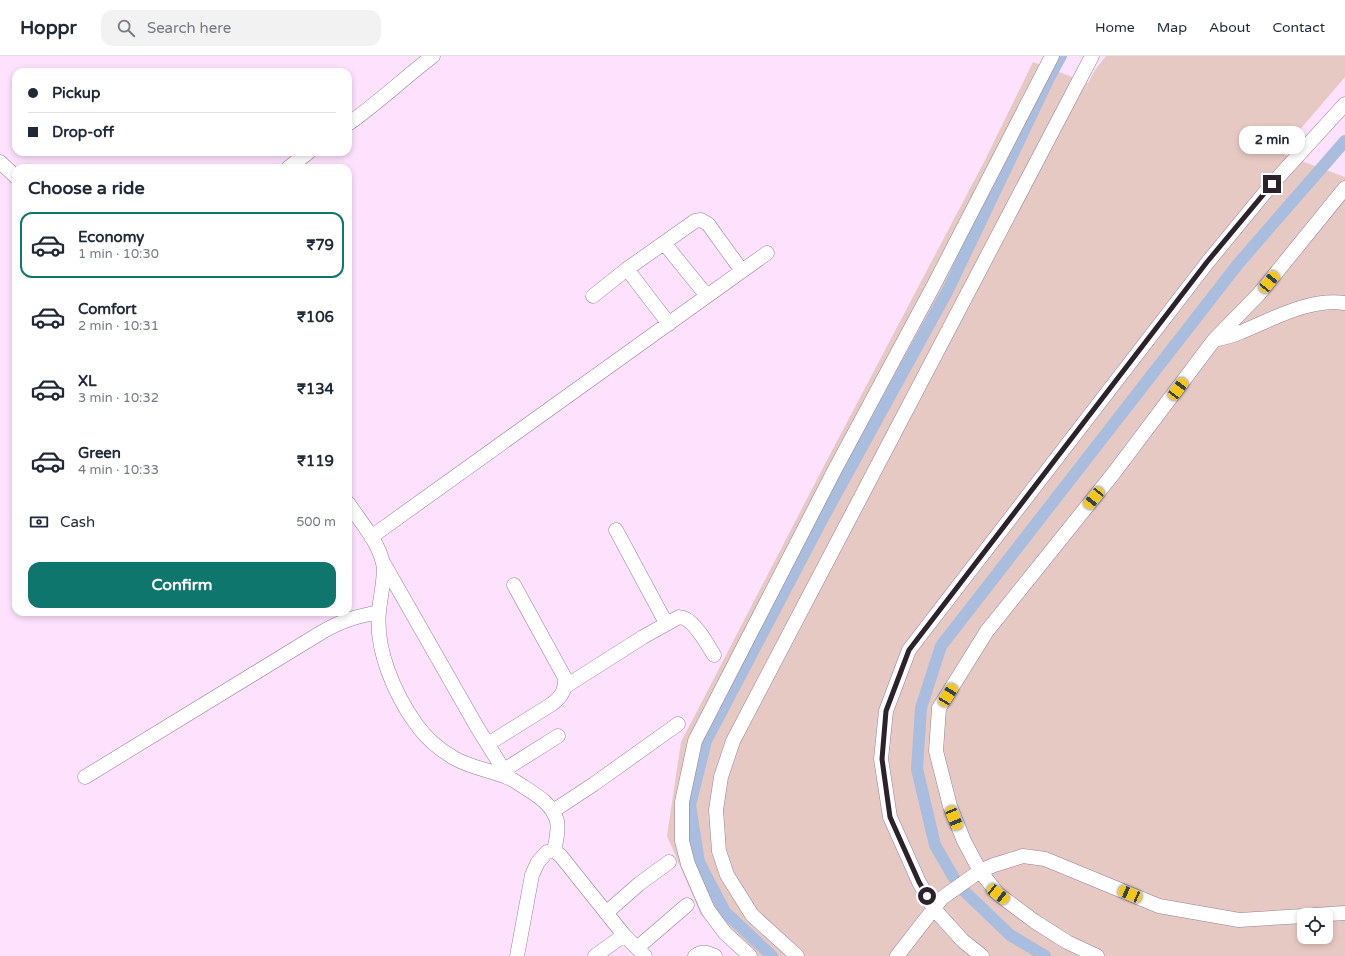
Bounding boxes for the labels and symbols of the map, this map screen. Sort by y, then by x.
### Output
callout: 2 min [1239,126,1305,154]
route end [1263,175,1281,193]
car [1257,269,1281,295]
car [1166,376,1190,402]
car [1082,485,1106,511]
car [937,682,959,708]
car [944,805,964,831]
car [985,882,1011,906]
car [1117,884,1143,904]
route start [918,887,936,905]

